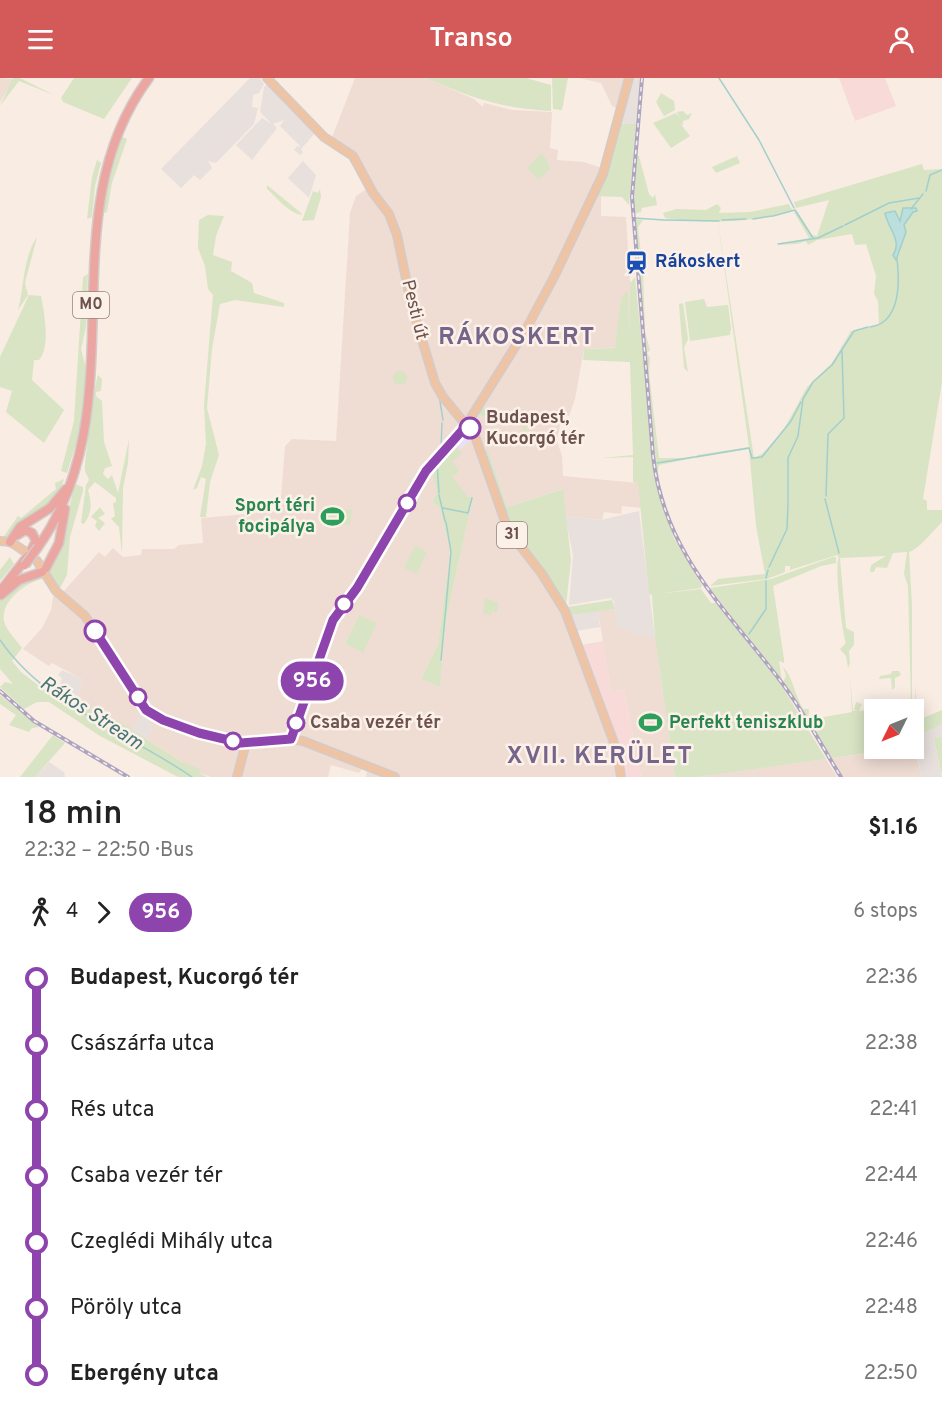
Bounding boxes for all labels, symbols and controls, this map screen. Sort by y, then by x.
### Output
text: Transo [429,22,513,56]
icon: menu [24,23,57,56]
icon: person [885,23,918,56]
station icon: Rákoskert [624,249,650,275]
place label: Rákoskert [655,251,740,274]
street label: Pesti út [395,277,433,343]
road number: M0 [73,292,109,318]
district label: RÁKOSKERT [438,321,596,353]
place label: Budapest, Kucorgó tér [486,407,586,451]
marker: Budapest, Kucorgó tér [459,417,481,439]
unlabelled marker [398,494,416,512]
place label: Sport téri focipálya [235,495,315,539]
sports icon: Sport téri focipálya [320,503,346,529]
road number: 31 [497,522,527,548]
unlabelled marker [335,595,353,613]
unlabelled marker [84,620,106,642]
line badge: 956 [278,662,346,700]
text: 956 [293,668,331,695]
water label: Rákos Stream [34,671,148,757]
unlabelled marker [129,688,147,706]
north arrow [864,699,924,759]
map controls [864,699,924,759]
sports icon: Perfekt teniszklub [638,710,664,736]
place label: Csaba vezér tér [310,712,441,735]
place label: Perfekt teniszklub [669,712,823,735]
marker: Csaba vezér tér [287,714,305,732]
unlabelled marker [224,732,242,750]
district label: XVII. KERÜLET [507,740,693,772]
text: 18 min [24,794,122,836]
text: $1.16 [868,815,918,842]
text: 22:32 – 22:50 · Bus [24,838,194,864]
icon: walk [24,896,57,929]
icon: forward [87,896,120,929]
text: 4 [66,899,78,925]
text: 956 [141,899,180,926]
text: 6 stops [853,899,918,925]
text: Budapest, Kucorgó tér [70,965,299,992]
text: 22:36 [865,965,918,991]
text: Császárfa utca [70,1031,214,1058]
text: 22:38 [865,1031,918,1057]
text: Rés utca [70,1097,154,1124]
text: 22:41 [869,1097,918,1123]
text: Csaba vezér tér [70,1163,223,1190]
text: 22:44 [864,1163,918,1189]
text: Czeglédi Mihály utca [70,1229,273,1256]
text: 22:46 [865,1229,918,1255]
text: Pöröly utca [70,1295,182,1322]
text: 22:48 [864,1295,918,1321]
text: Ebergény utca [70,1361,219,1388]
text: 22:50 [864,1361,918,1387]

